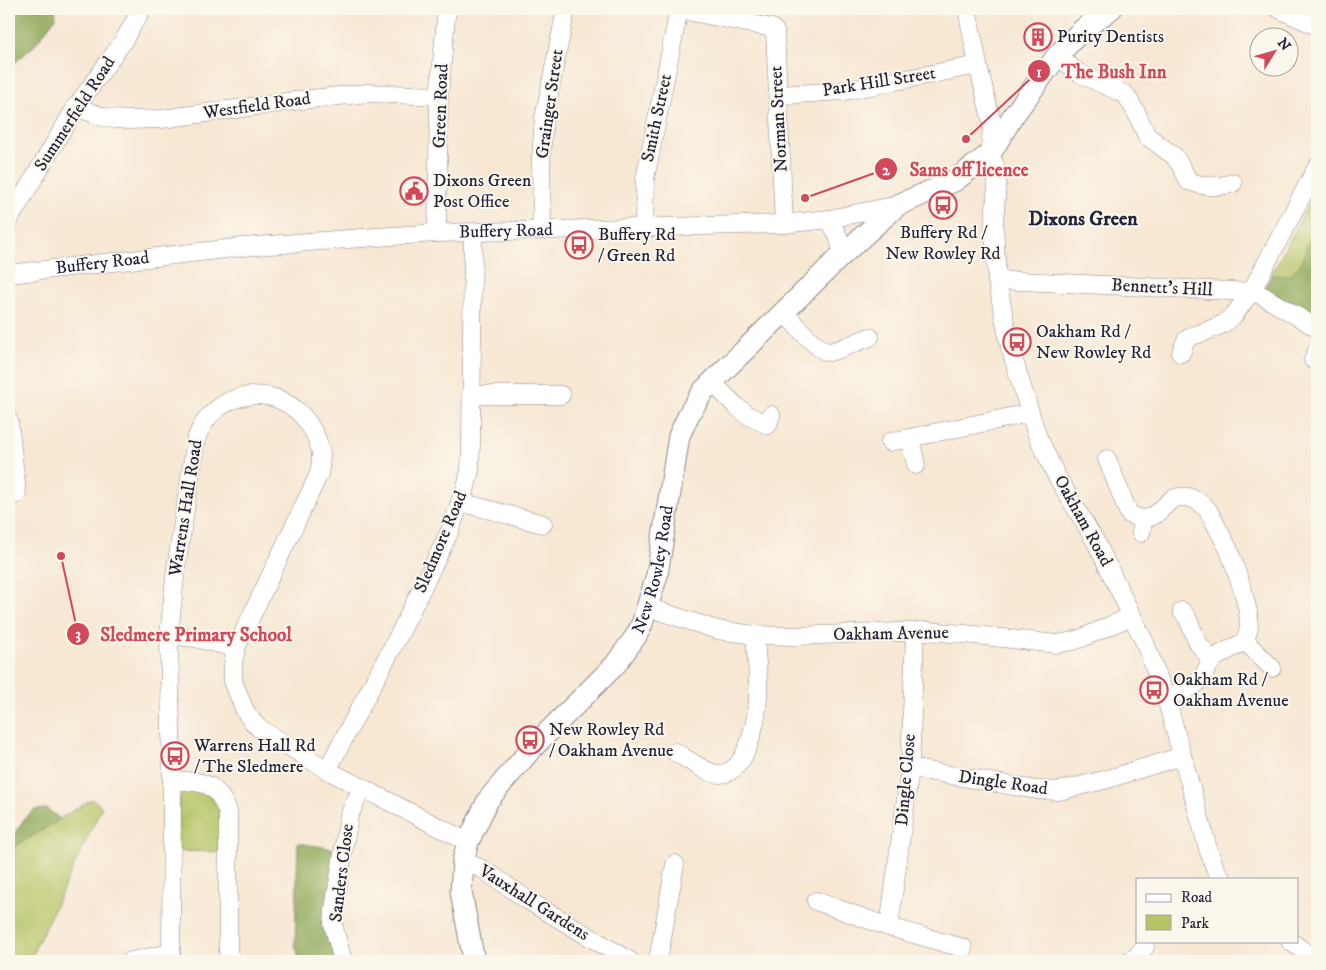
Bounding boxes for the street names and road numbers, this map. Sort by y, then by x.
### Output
street label: Grainger Street [531,48,569,160]
street label: Summerfield Road [30,52,120,176]
street label: Park Hill Street [821,62,937,102]
street label: Green Road [429,63,453,149]
street label: Norman Street [765,65,793,173]
street label: Smith Street [637,72,677,164]
street label: Westfield Road [201,88,312,125]
street label: Buffery Road [459,219,553,243]
street label: Buffery Road [54,247,150,280]
street label: Bennett's Hill [1111,274,1214,302]
street label: Warrens Hall Road [164,438,208,579]
street label: Oakham Road [1049,471,1117,571]
street label: Sledmore Road [410,488,472,596]
street label: New Rowley Road [628,504,679,638]
street label: Oakham Avenue [833,622,949,646]
street label: Dingle Close [891,733,921,827]
street label: Dingle Road [957,766,1049,800]
street label: Sanders Close [325,823,359,923]
street label: Vauxhall Gardens [474,860,593,946]

